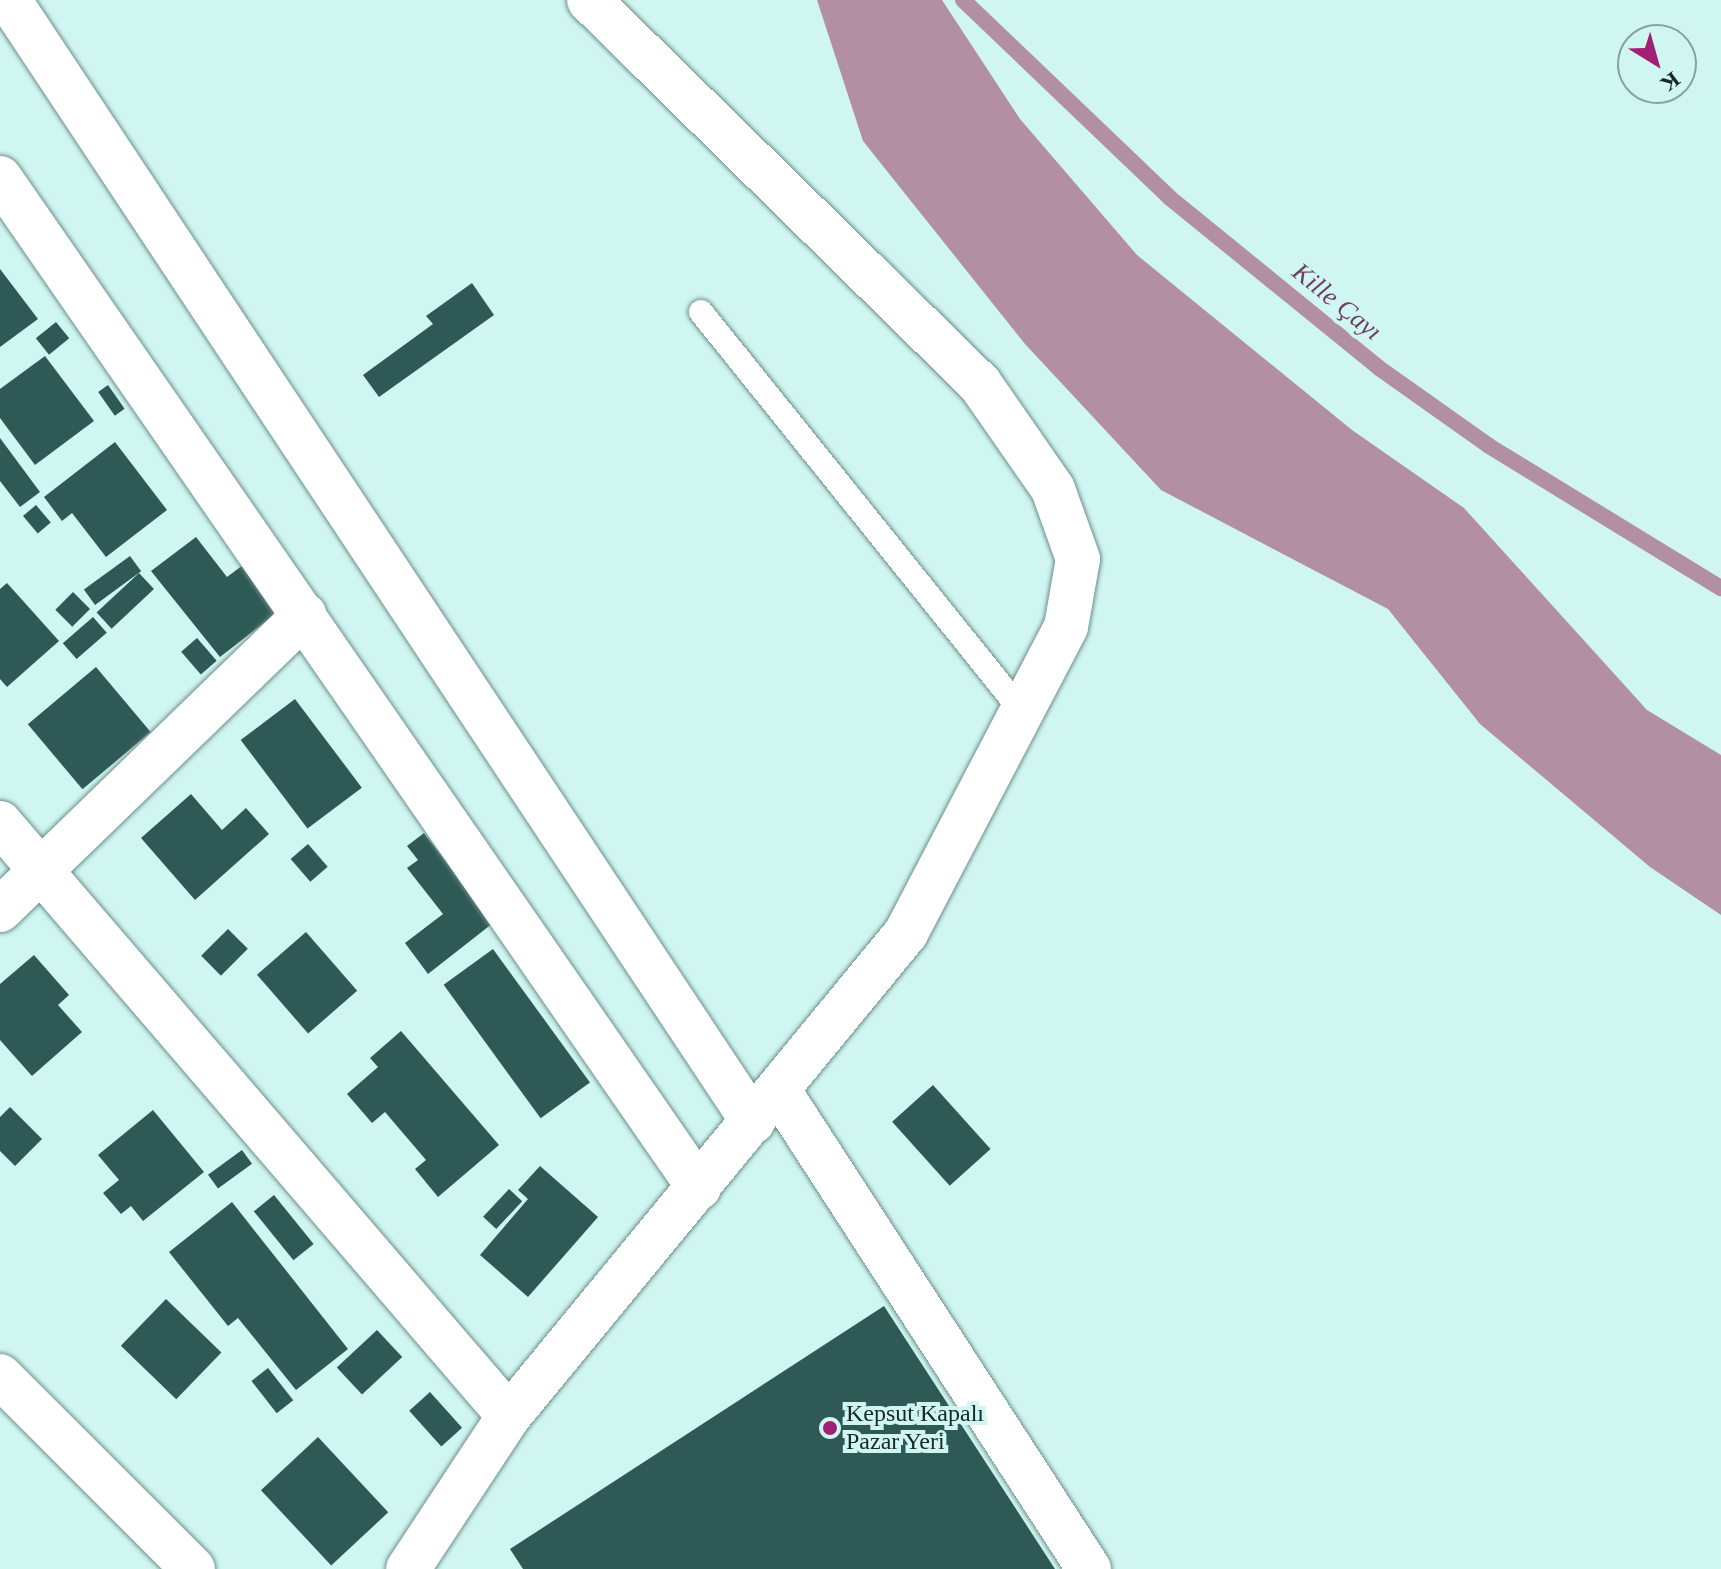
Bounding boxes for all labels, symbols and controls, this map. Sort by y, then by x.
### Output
north arrow [1617,24,1697,104]
text: K [1656,67,1685,97]
water label: Kille Çayı [1286,256,1388,348]
place label: Kepsut Kapalı Pazar Yeri [846,1400,984,1456]
marker: Kepsut Kapalı Pazar Yeri [821,1419,839,1437]

